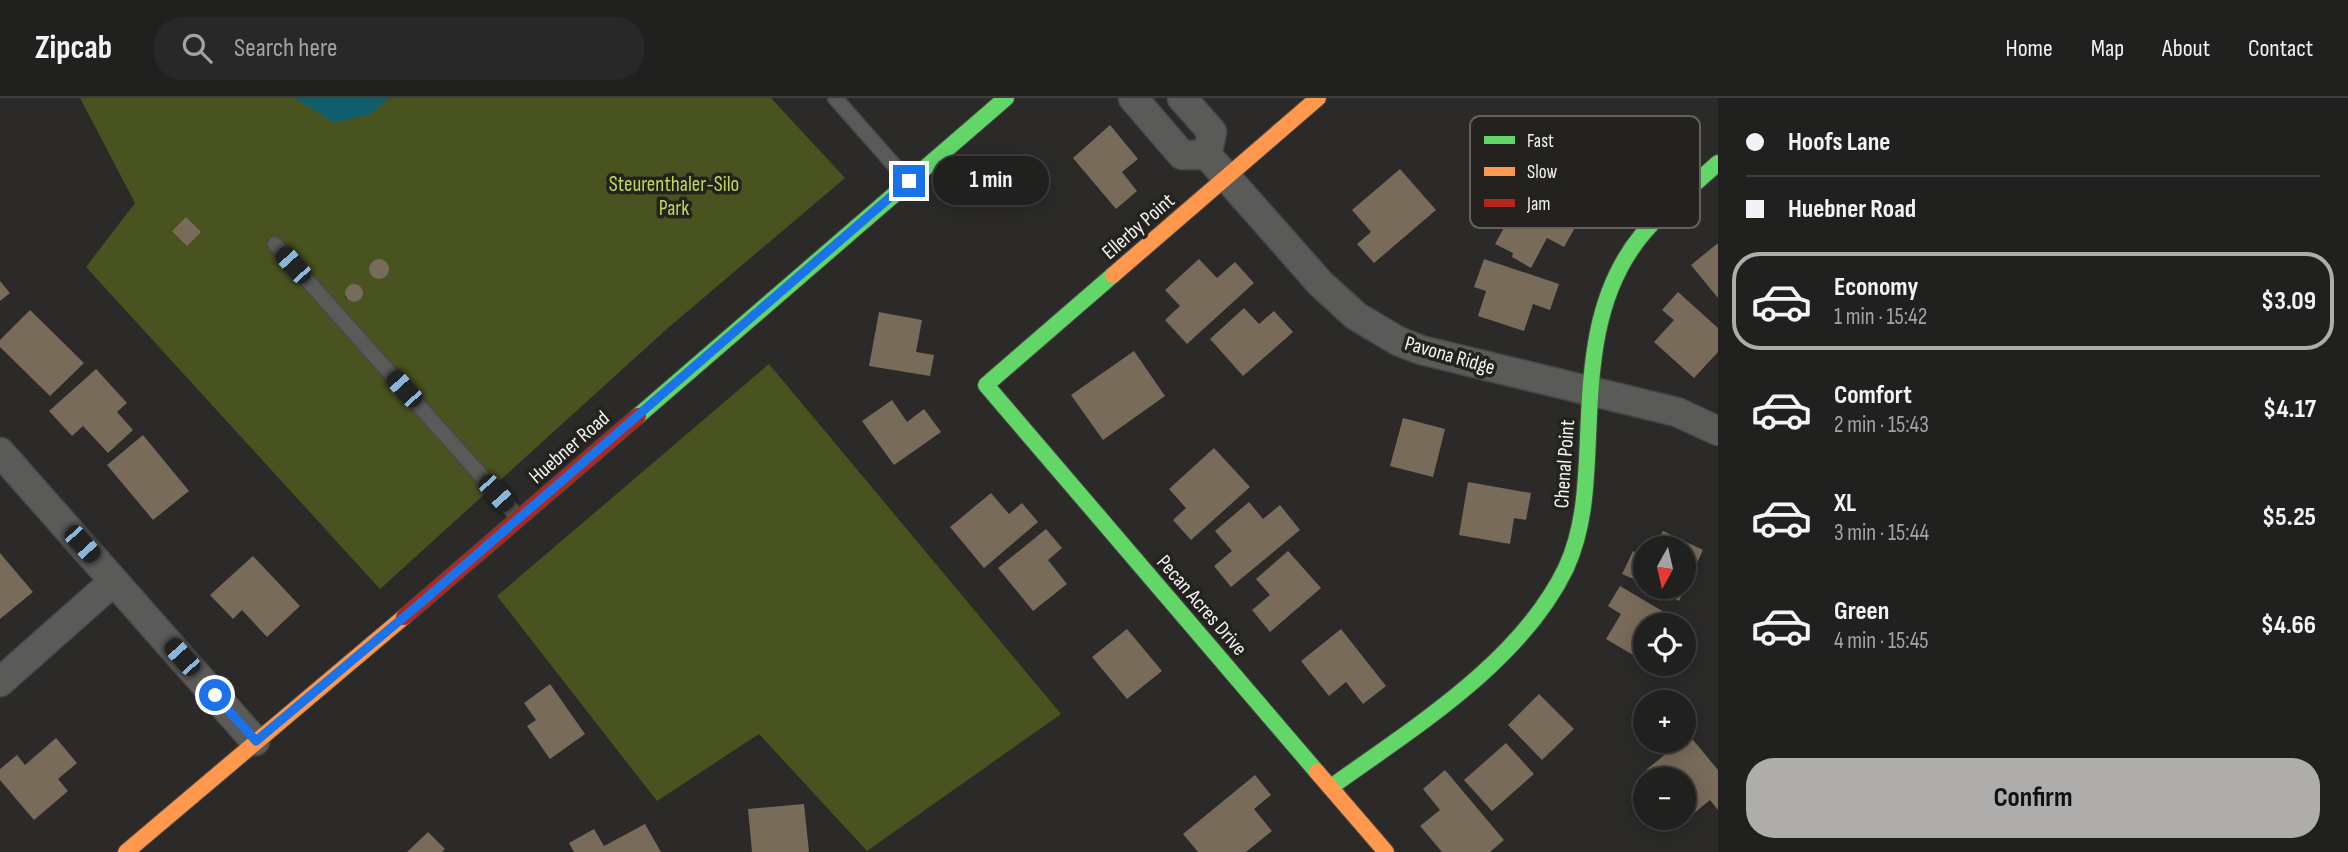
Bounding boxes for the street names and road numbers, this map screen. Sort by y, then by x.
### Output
street label: Ellerby Point [1097,188,1180,265]
street label: Pavona Ridge [1402,331,1498,380]
street label: Huebner Road [524,406,615,489]
street label: Chenal Point [1549,419,1580,509]
street label: Pecan Acres Drive [1151,550,1252,661]

